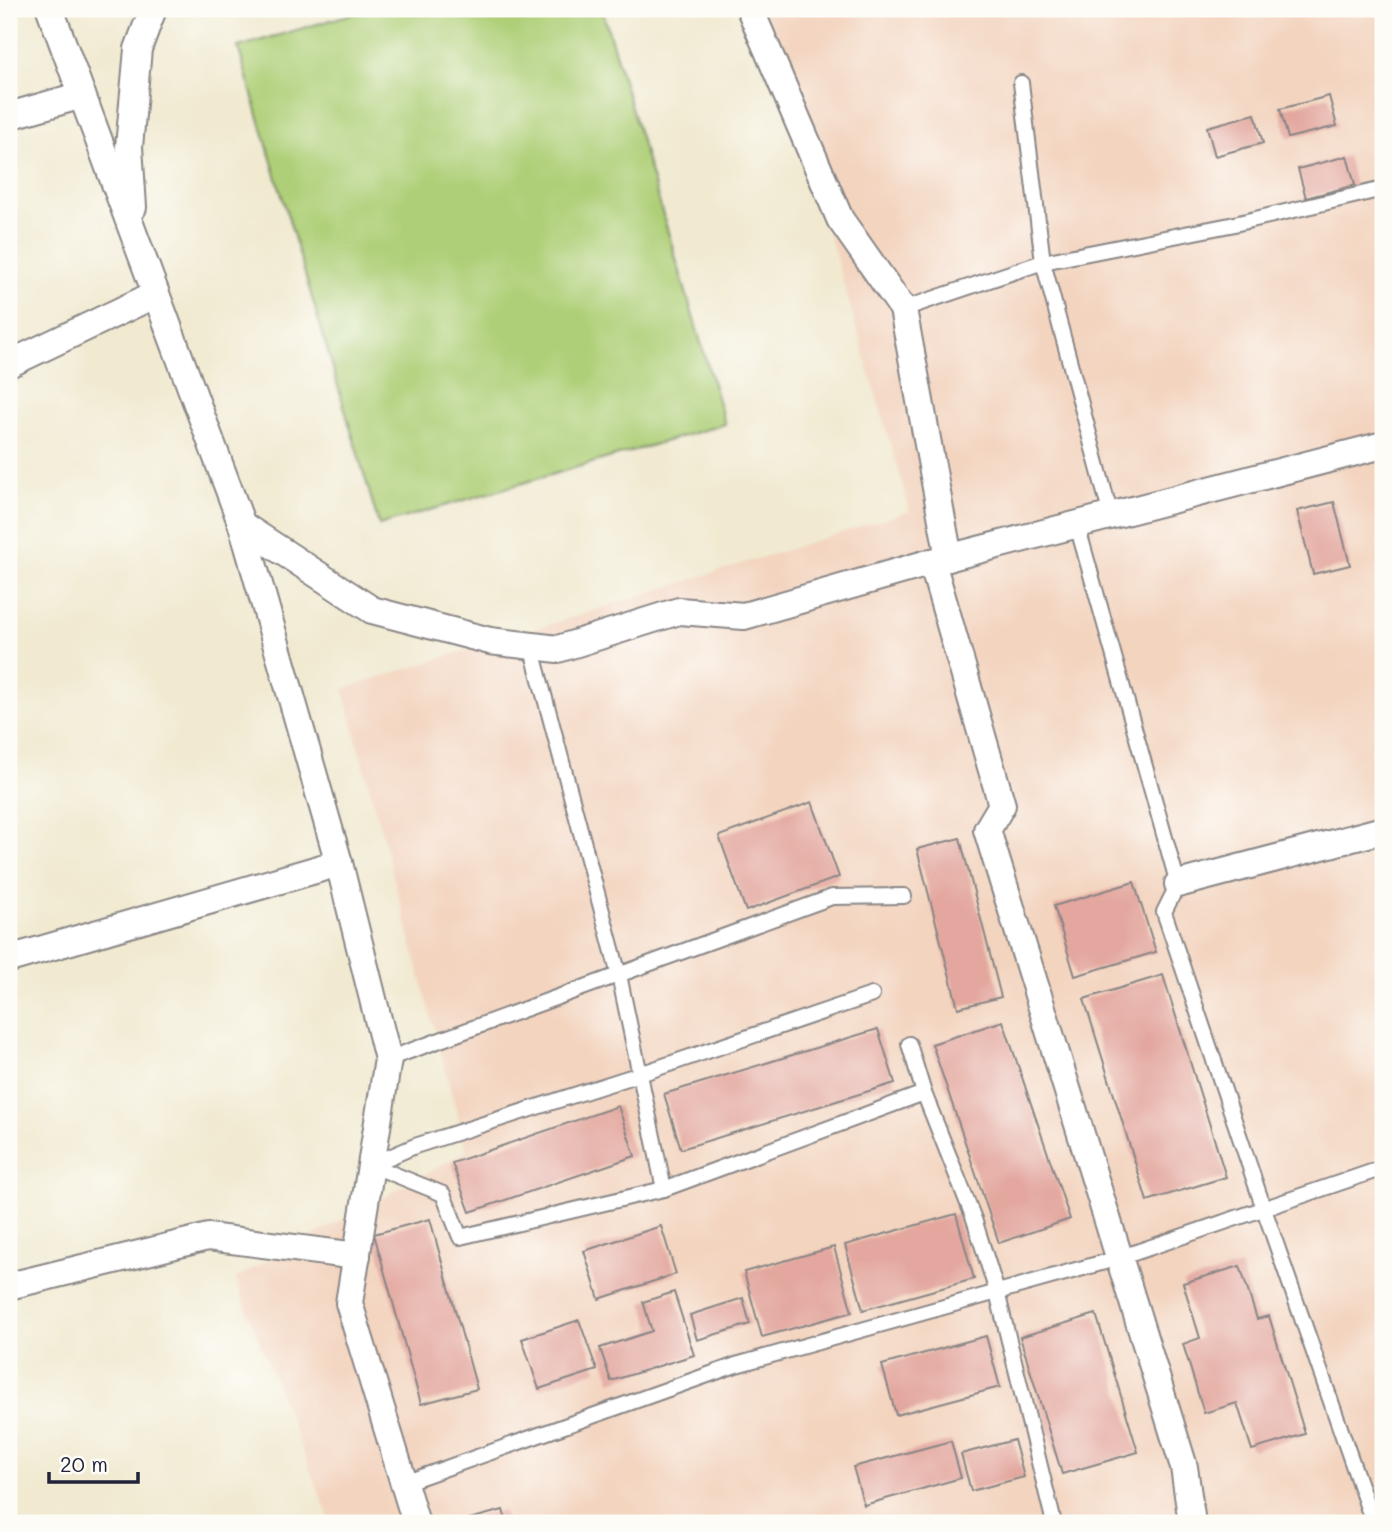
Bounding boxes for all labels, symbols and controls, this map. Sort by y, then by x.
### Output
scale bar [49,1441,138,1485]
text: 20 m [60,1450,108,1477]

